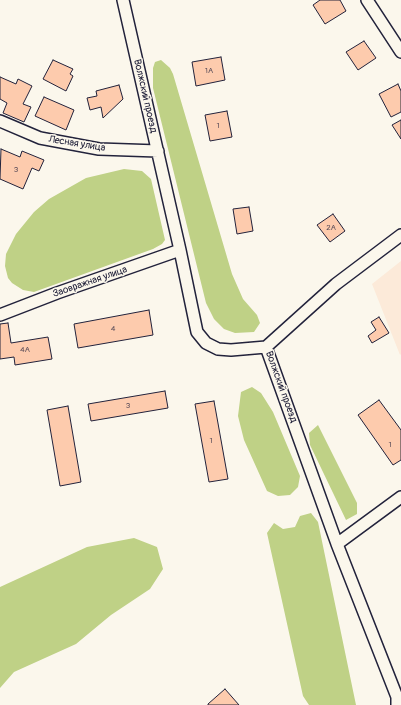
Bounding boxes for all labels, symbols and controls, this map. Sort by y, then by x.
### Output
street label: Волжский проезд [131,58,159,134]
house number: 1А [205,66,213,76]
house number: 1 [216,121,220,131]
street label: Лесная улица [48,134,106,154]
house number: 3 [14,165,18,175]
house number: 2А [326,223,336,233]
street label: Заовражная улица [51,264,129,300]
house number: 4 [111,324,115,334]
house number: 4А [20,345,30,355]
street label: Волжский проезд [262,350,300,424]
house number: 3 [126,401,130,411]
house number: 1 [209,436,213,446]
house number: 1 [388,440,392,450]

